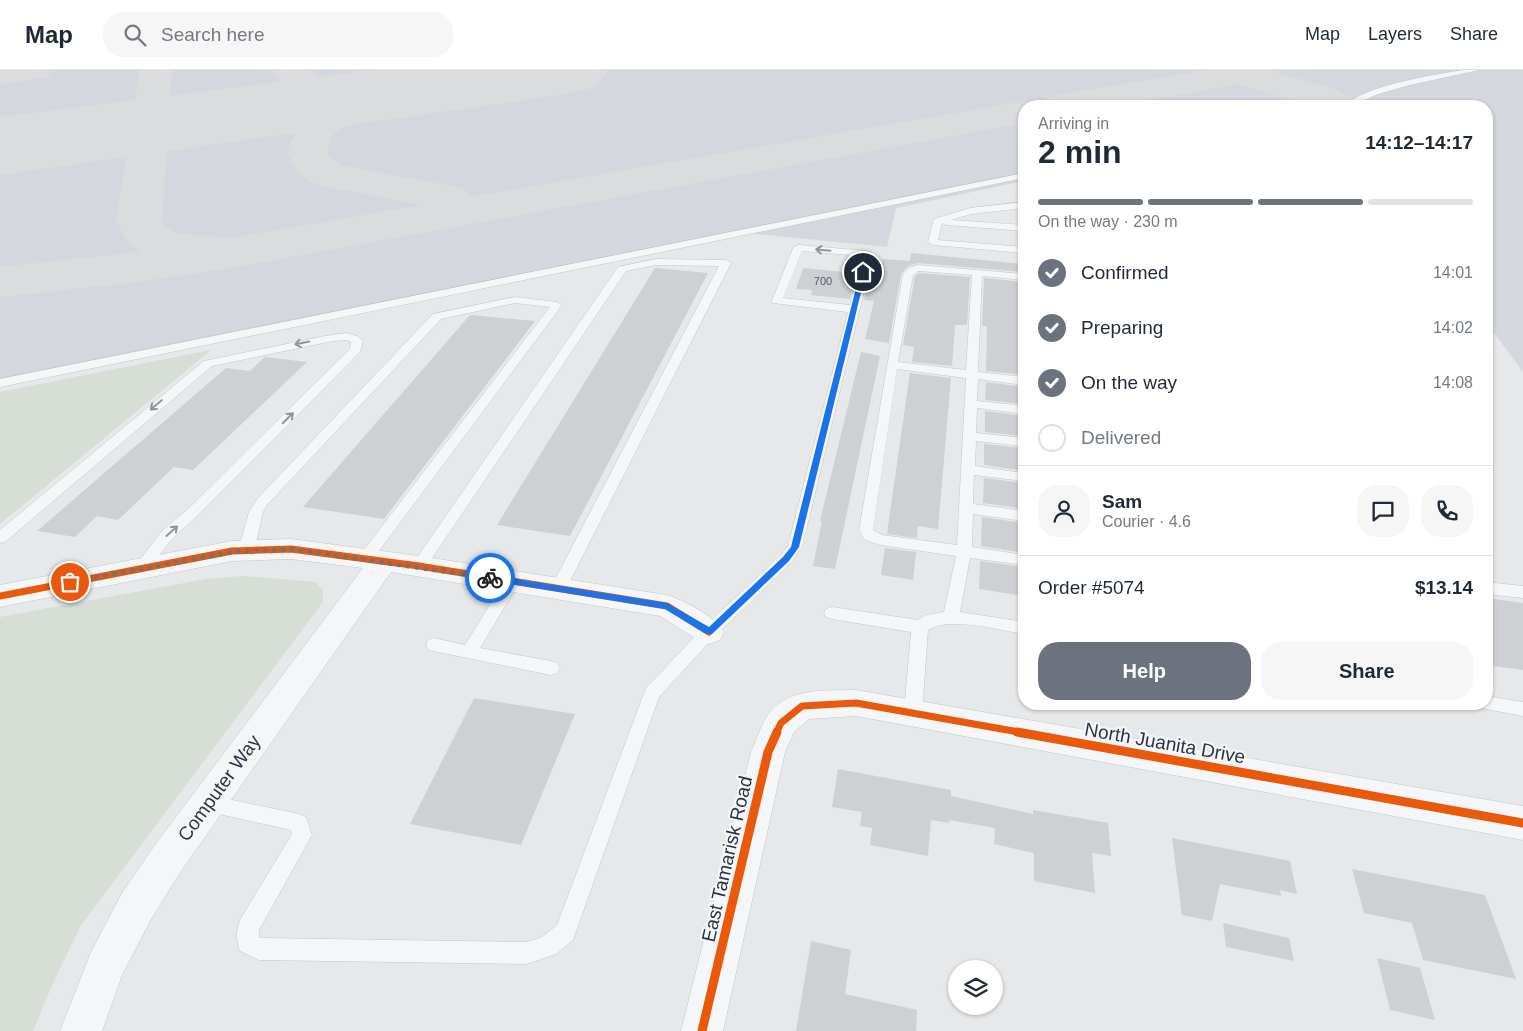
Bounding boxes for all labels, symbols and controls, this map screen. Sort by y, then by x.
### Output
search box [103,12,453,57]
text: Map [25,21,73,48]
icon: search [121,21,149,49]
text: Search here [161,24,265,45]
text: Map [1305,24,1340,44]
text: Layers [1368,24,1422,44]
text: Share [1450,24,1498,44]
text: Arriving in [1038,115,1109,132]
text: 14:12–14:17 [1365,132,1473,153]
text: 2 min [1038,134,1122,170]
text: On the way · 230 m [1038,213,1178,230]
one-way arrow [815,246,831,255]
pin [842,251,884,293]
icon: home [849,258,877,286]
icon: check [1038,259,1066,287]
text: Confirmed [1081,262,1169,283]
text: 14:01 [1433,264,1473,281]
house number: 700 [814,275,832,287]
icon: check [1038,314,1066,342]
text: Preparing [1081,317,1163,338]
text: 14:02 [1433,319,1473,336]
one-way arrow [294,339,310,349]
icon: check [1038,369,1066,397]
text: On the way [1081,372,1177,393]
text: 14:08 [1433,374,1473,391]
one-way arrow [150,399,163,411]
one-way arrow [282,411,294,424]
text: Delivered [1081,427,1161,448]
button: person [1038,485,1090,537]
button: chat [1357,485,1409,537]
button: phone [1421,485,1473,537]
text: Sam [1102,491,1142,512]
text: Courier · 4.6 [1102,513,1191,530]
one-way arrow [165,525,178,537]
courier [465,553,515,603]
pin [49,561,91,603]
icon: bike [476,564,504,592]
icon: bag [56,568,84,596]
text: Order #5074 [1038,577,1145,598]
text: $13.14 [1415,577,1473,598]
button: Help [1038,642,1251,700]
button: Share [1261,642,1473,700]
street label: North Juanita Drive [1083,719,1247,767]
street label: Computer Way [173,730,265,845]
street label: East Tamarisk Road [698,774,756,944]
map controls [948,960,1003,1015]
button: layers [948,960,1003,1015]

